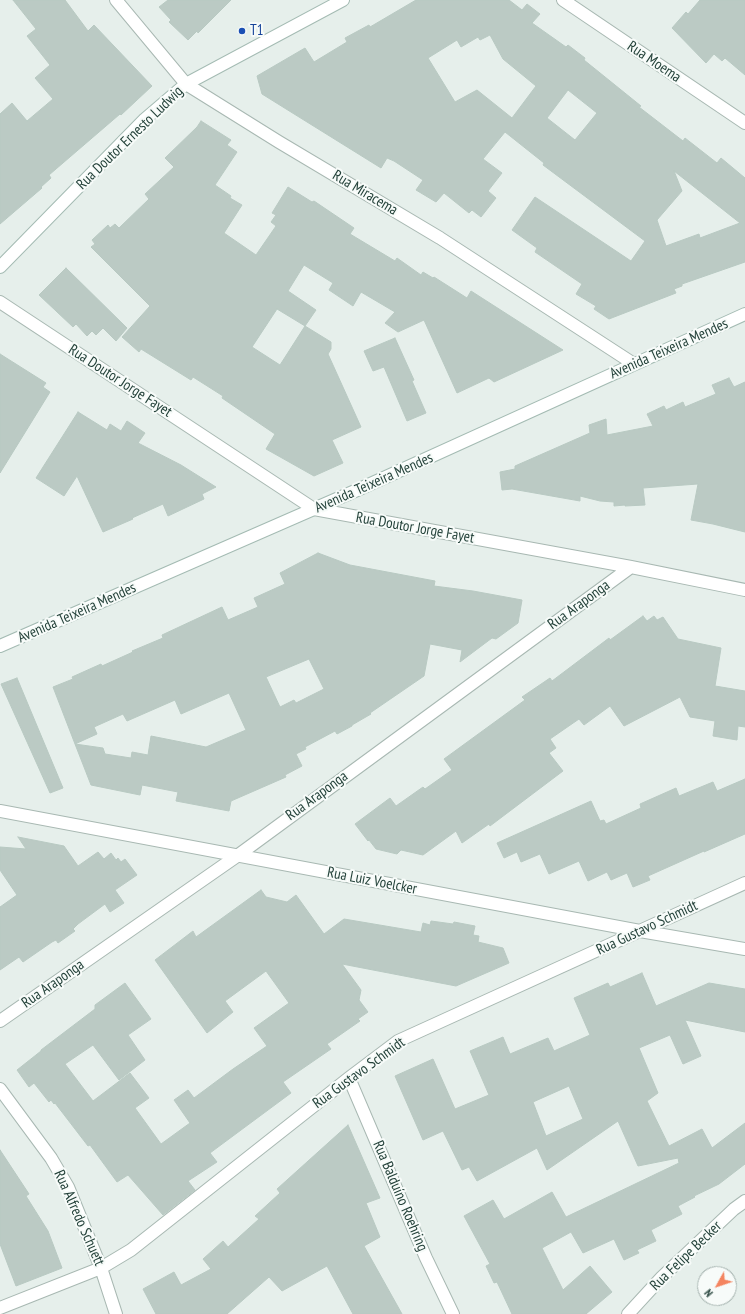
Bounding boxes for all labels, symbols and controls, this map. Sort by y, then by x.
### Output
place label: T1 [250,22,263,40]
marker: T1 [237,26,247,36]
street label: Rua Moema [624,38,684,86]
street label: Rua Doutor Ernesto Ludwig [73,82,187,194]
street label: Rua Miracema [329,167,401,219]
street label: Avenida Teixeira Mendes [607,315,731,383]
street label: Rua Doutor Jorge Fayet [65,341,175,421]
street label: Avenida Teixeira Mendes [312,449,436,517]
street label: Rua Doutor Jorge Fayet [354,509,476,547]
street label: Rua Araponga [545,577,613,633]
street label: Avenida Teixeira Mendes [15,579,139,647]
street label: Rua Araponga [283,768,351,824]
street label: Rua Luiz Voelcker [326,863,418,899]
street label: Rua Gustavo Schmidt [594,897,700,959]
street label: Rua Araponga [18,956,88,1012]
street label: Rua Gustavo Schmidt [309,1034,409,1112]
street label: Rua Balduíno Roehring [369,1138,431,1254]
street label: Rua Alfredo Schuett [50,1167,108,1269]
street label: Rua Felipe Becker [647,1217,725,1295]
north arrow [697,1266,737,1306]
text: N [701,1286,716,1300]

